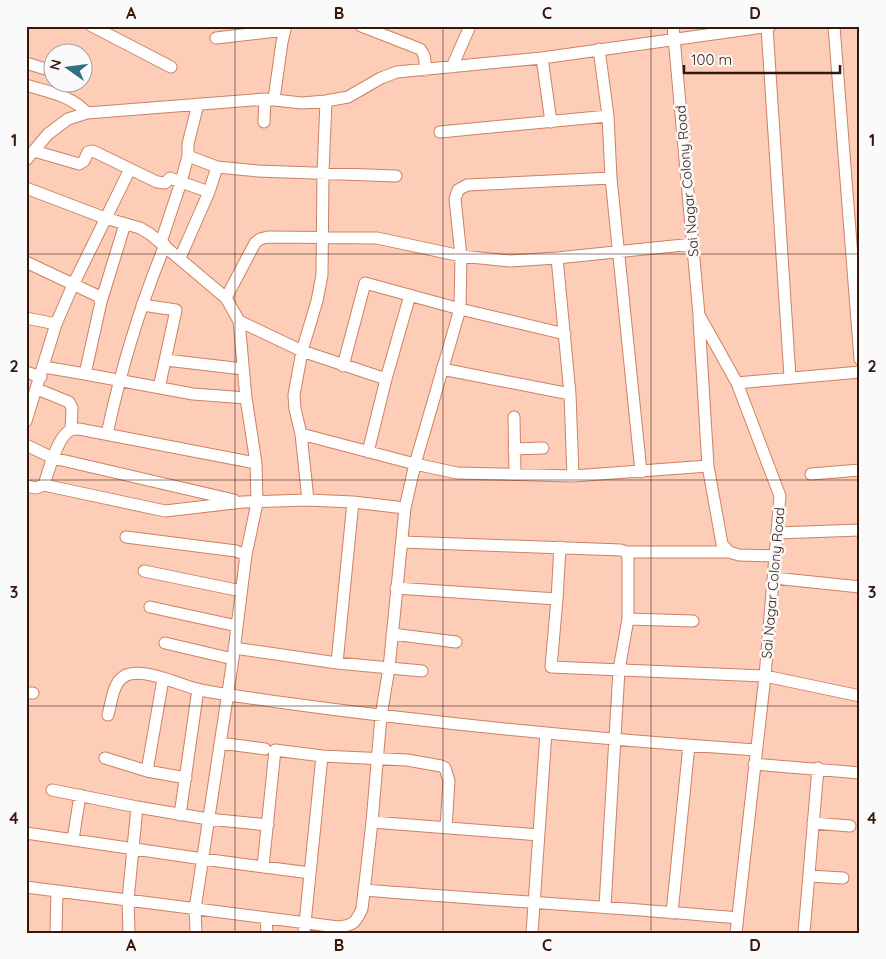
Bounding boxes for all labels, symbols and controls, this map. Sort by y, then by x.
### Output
text: A [126,3,137,23]
text: B [334,3,344,23]
text: C [542,3,552,23]
text: D [749,3,761,23]
north arrow [42,42,92,92]
scale bar [684,42,840,74]
text: 100 m [691,50,732,69]
text: N [45,58,65,72]
street label: Sai Nagar Colony Road [671,105,703,257]
text: 1 [11,130,17,150]
text: 1 [869,130,875,150]
text: 2 [9,356,19,376]
text: 2 [867,356,877,376]
street label: Sai Nagar Colony Road [757,507,789,659]
text: 3 [10,582,18,602]
text: 3 [868,582,876,602]
text: 4 [9,808,19,828]
text: 4 [867,808,877,828]
text: A [126,935,137,955]
text: B [334,935,344,955]
text: C [542,935,552,955]
text: D [749,935,761,955]

